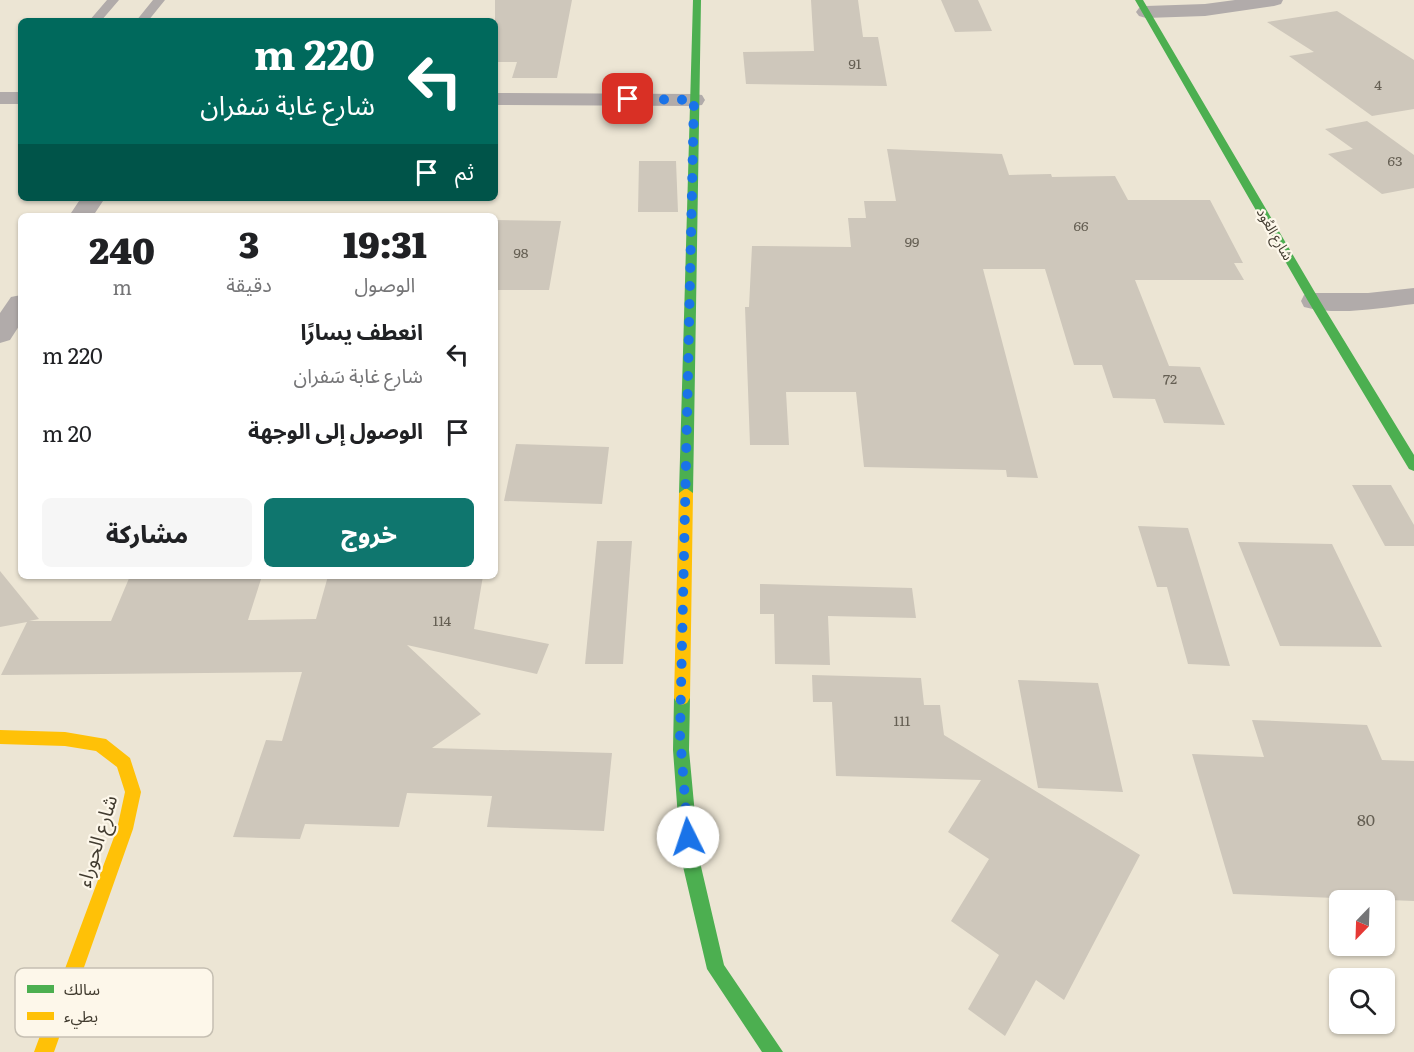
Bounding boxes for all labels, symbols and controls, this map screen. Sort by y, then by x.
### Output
text: 220 m [254,21,375,83]
icon: left [396,42,474,120]
house number: 91 [848,53,862,73]
pin [602,73,653,124]
house number: 4 [1374,74,1382,94]
icon: arrive [611,82,644,115]
text: شارع غابة سَفران [200,83,375,123]
house number: 63 [1387,150,1403,170]
text: ثم [455,154,474,187]
icon: arrive [410,156,443,189]
street label: شارع العُود [1251,204,1299,264]
house number: 66 [1073,215,1089,235]
text: 3 [239,216,259,269]
text: 19:31 [343,216,427,269]
text: 240 [89,222,155,275]
house number: 99 [905,231,919,251]
house number: 98 [513,242,529,262]
text: دقيقة [226,268,272,298]
text: الوصول [354,268,415,298]
text: m [112,271,132,301]
text: انعطف يسارًا [300,314,423,347]
text: 220 m [42,338,103,371]
icon: left [441,338,474,371]
text: شارع غابة سَفران [294,359,423,389]
house number: 72 [1163,368,1177,388]
text: الوصول إلى الوجهة [248,413,423,446]
text: 20 m [42,416,92,449]
icon: arrive [441,416,474,449]
button: مشاركة [42,498,252,567]
button: خروج [264,498,474,567]
house number: 114 [433,610,452,630]
house number: 111 [893,710,911,730]
street label: شارع الحوراء [67,791,125,891]
position arrow [656,805,720,869]
house number: 80 [1357,807,1375,831]
north arrow [1329,890,1395,956]
map controls [1329,890,1395,1034]
legend [15,968,213,1037]
button: search [1329,968,1395,1034]
text: سالك [64,976,100,1000]
text: بطيء [64,1003,98,1029]

